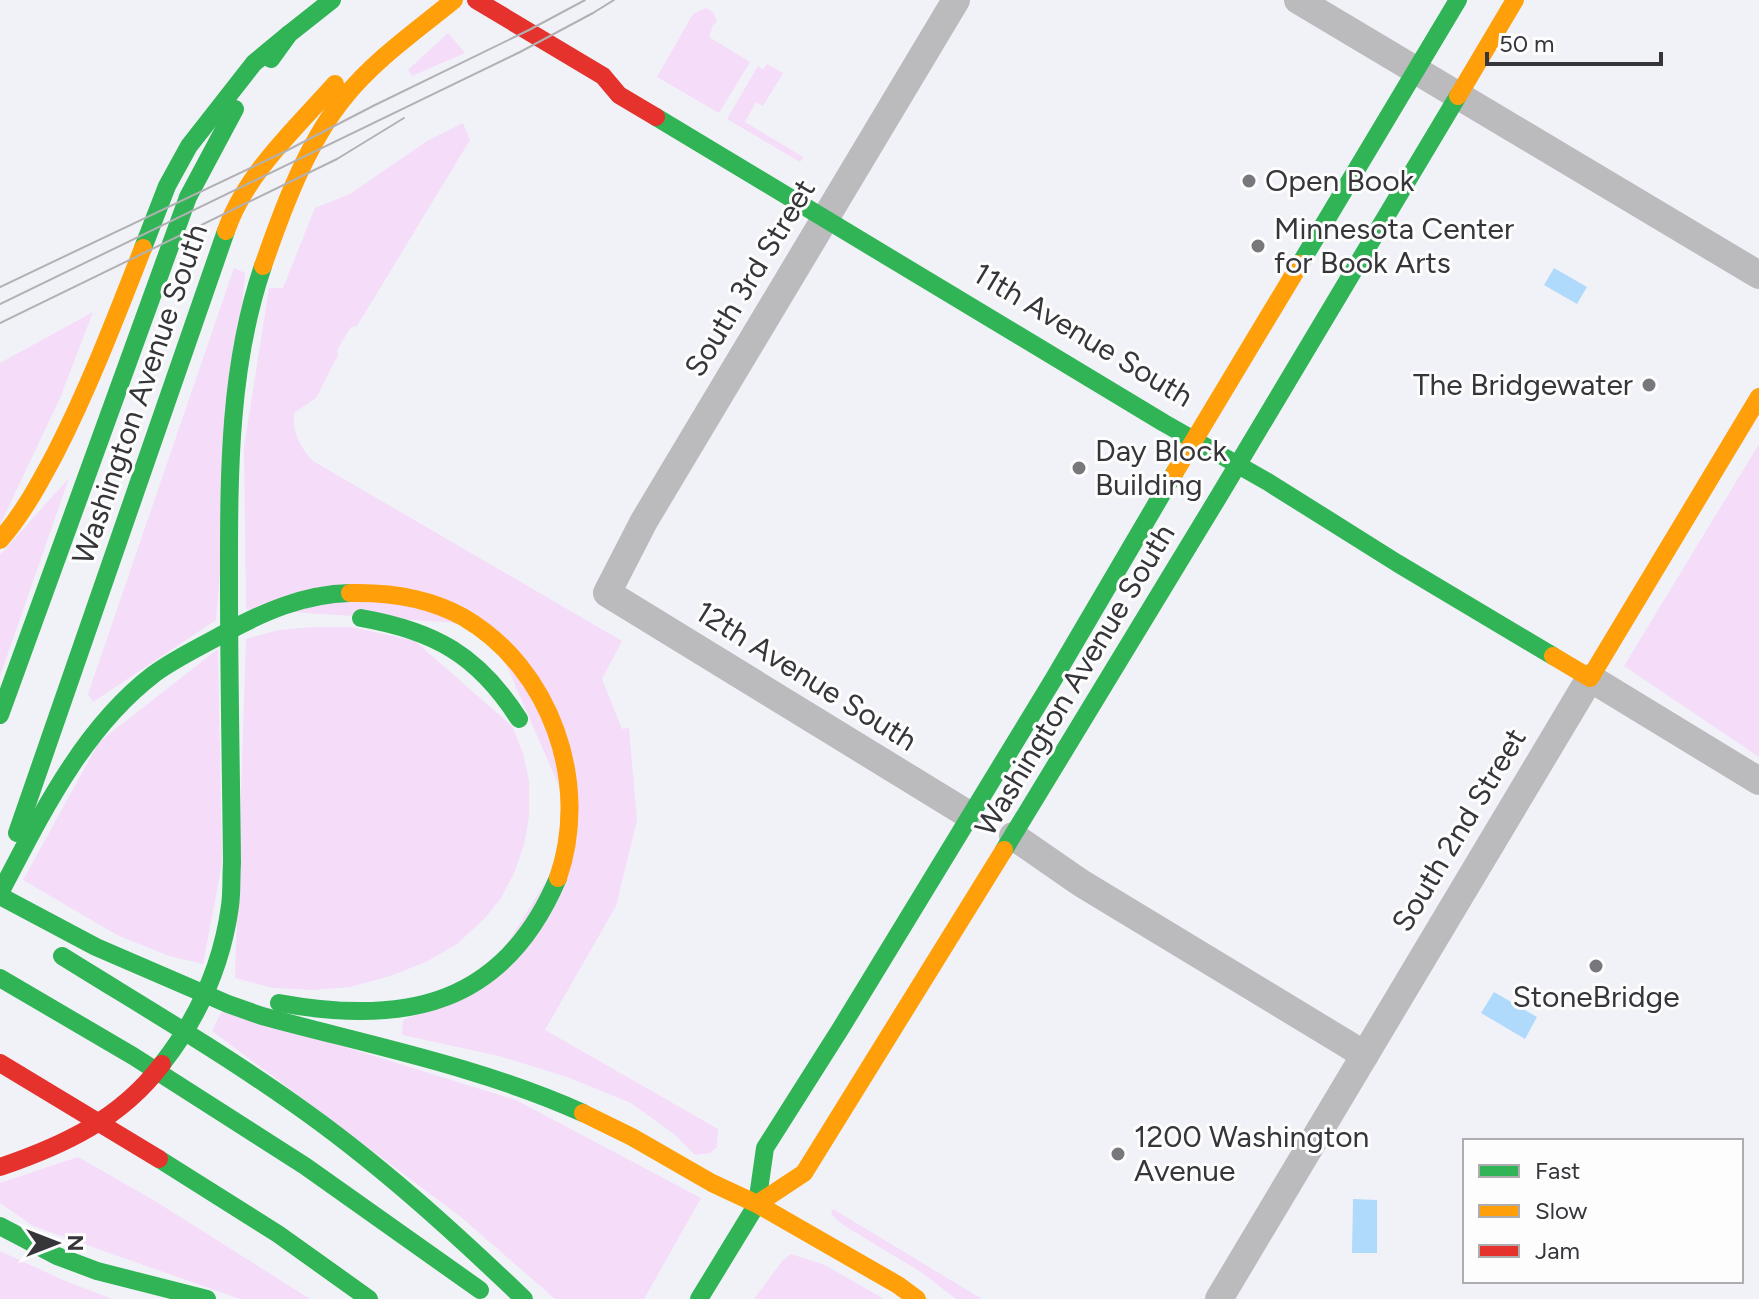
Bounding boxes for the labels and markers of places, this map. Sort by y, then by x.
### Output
place label: Open Book [1265,162,1415,199]
marker: Open Book [1240,172,1258,190]
place label: Minnesota Center for Book Arts [1274,210,1514,281]
marker: Minnesota Center for Book Arts [1249,237,1267,255]
place label: The Bridgewater [1413,366,1633,403]
marker: The Bridgewater [1640,376,1658,394]
place label: Day Block Building [1095,432,1227,503]
marker: Day Block Building [1070,459,1088,477]
marker: StoneBridge [1587,957,1605,975]
place label: StoneBridge [1512,978,1680,1015]
place label: 1200 Washington Avenue [1134,1118,1369,1189]
marker: 1200 Washington Avenue [1109,1145,1127,1163]

